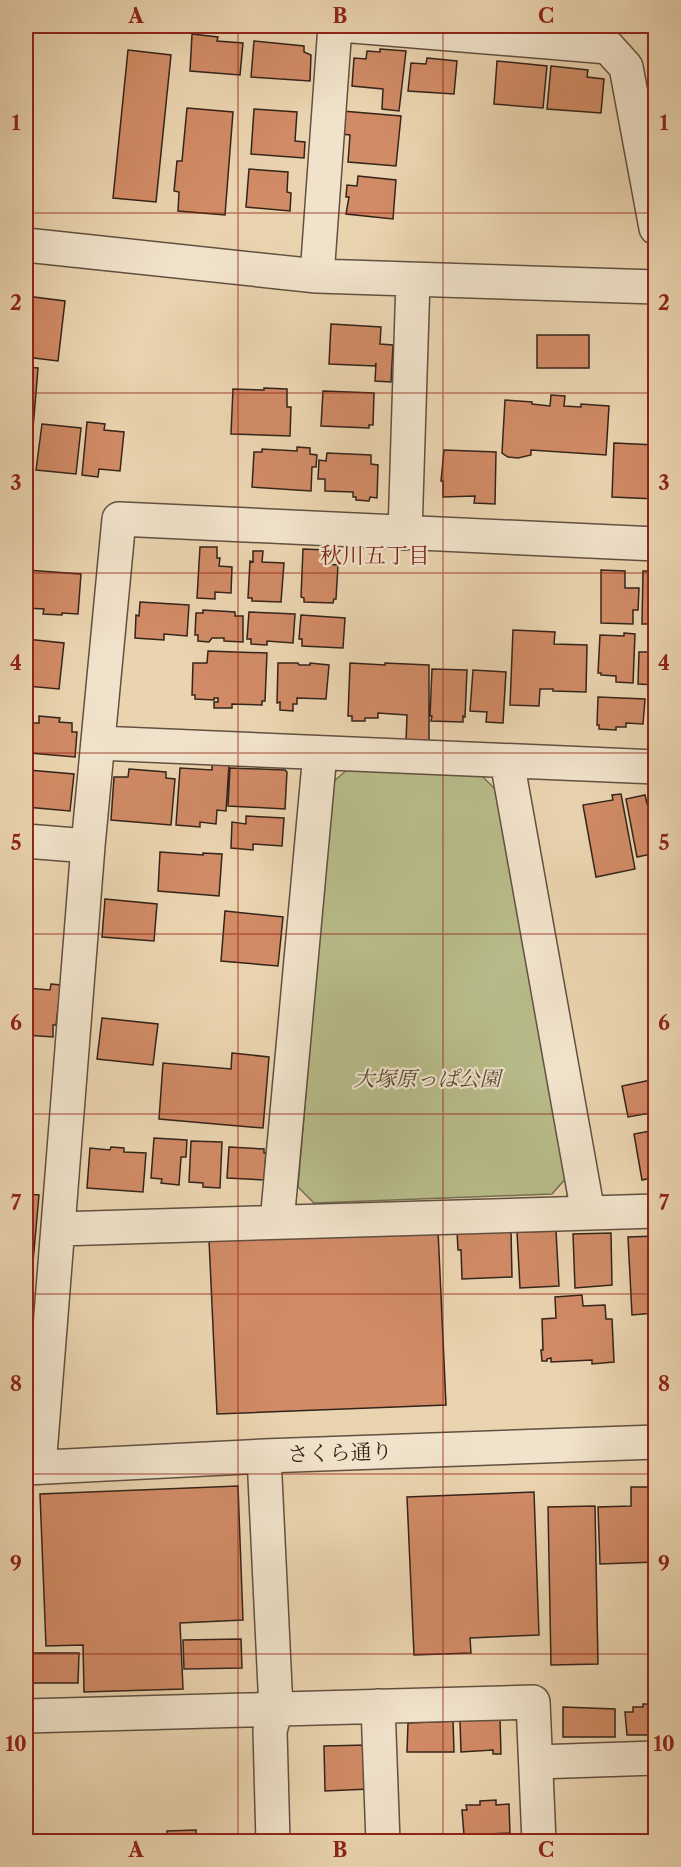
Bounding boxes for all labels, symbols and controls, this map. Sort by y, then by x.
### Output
text: A [127,4,144,28]
text: B [333,4,348,28]
text: C [538,4,554,28]
text: 1 [12,111,21,135]
text: 1 [660,111,669,135]
text: 2 [10,291,22,315]
text: 2 [658,291,670,315]
text: 3 [10,471,22,495]
text: 3 [658,471,670,495]
district label: 秋川五丁目 [320,542,430,569]
text: 4 [10,651,22,675]
text: 4 [658,651,670,675]
text: 5 [10,831,22,855]
text: 5 [658,831,670,855]
text: 6 [10,1011,22,1035]
text: 6 [658,1011,670,1035]
park label: 大塚原っぱ公園 [354,1066,503,1091]
text: 7 [11,1191,22,1215]
text: 7 [659,1191,670,1215]
text: 8 [10,1372,22,1396]
text: 8 [658,1372,670,1396]
street label: さくら通り [287,1438,393,1467]
text: 9 [10,1552,22,1576]
text: 9 [658,1552,670,1576]
text: 10 [5,1732,27,1756]
text: 10 [653,1732,675,1756]
text: A [127,1838,144,1862]
text: B [333,1838,348,1862]
text: C [538,1838,554,1862]

